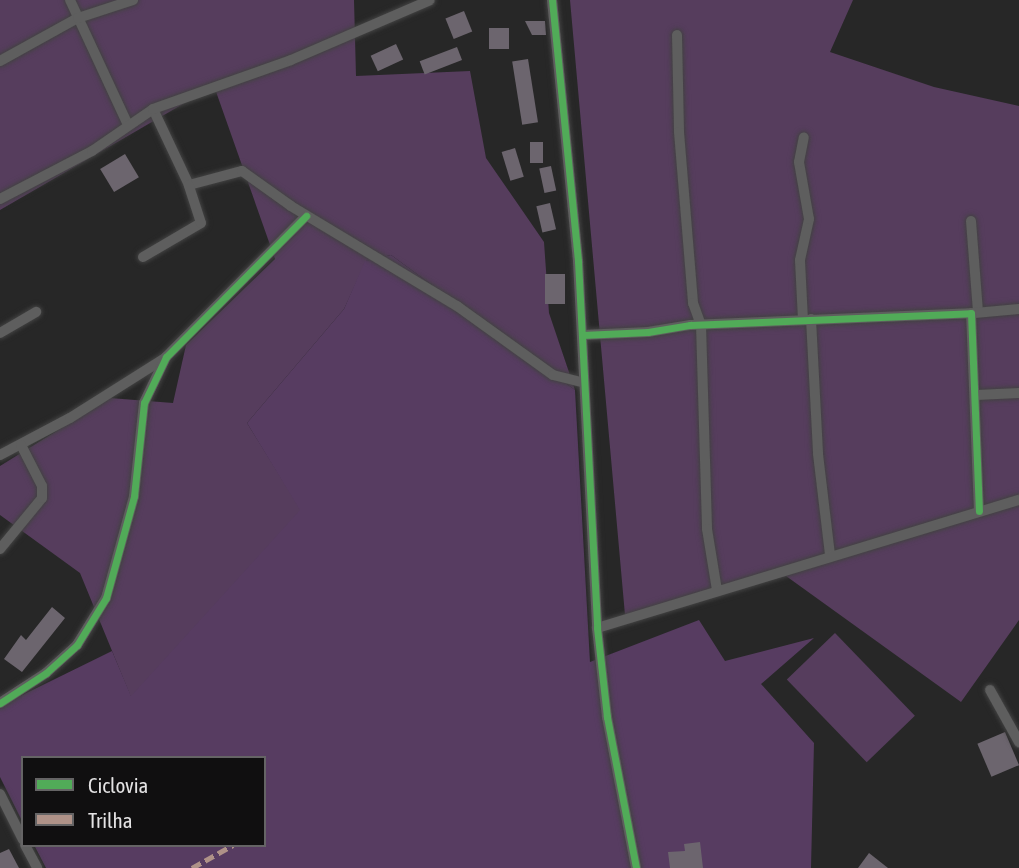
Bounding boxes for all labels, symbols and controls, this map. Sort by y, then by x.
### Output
legend [21,756,266,847]
text: Ciclovia [88,773,148,797]
text: Trilha [88,808,133,832]

